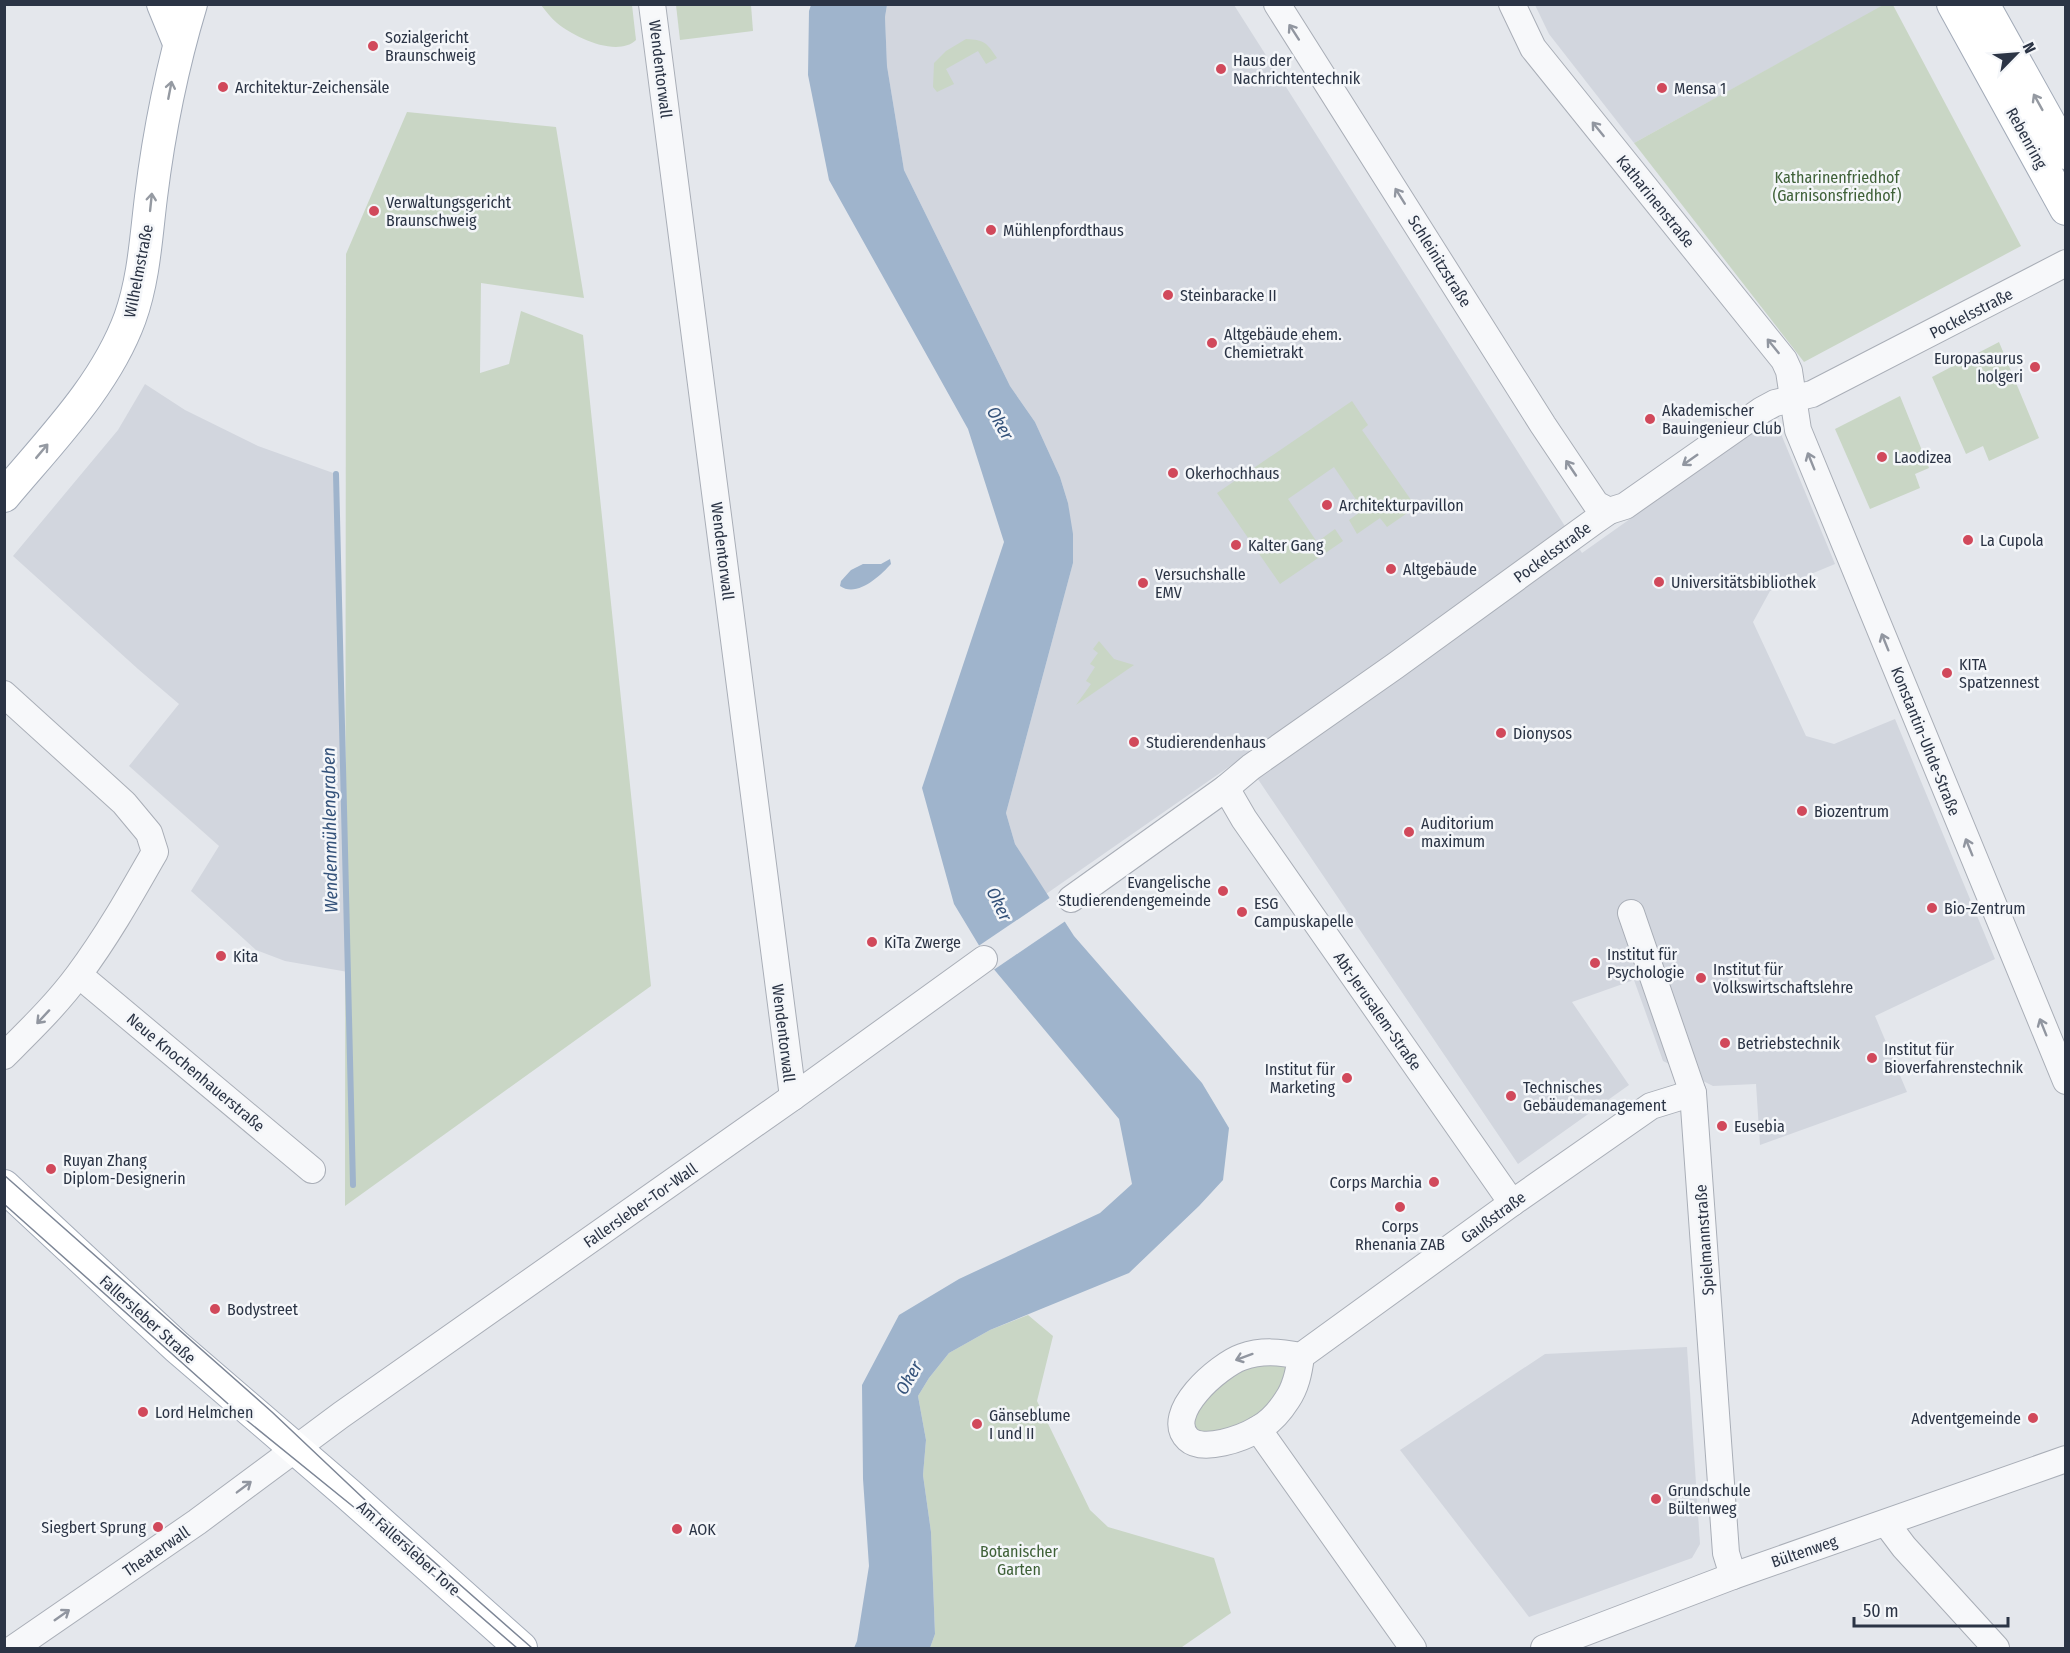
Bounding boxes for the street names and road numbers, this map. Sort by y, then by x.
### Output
street label: Wendentorwall [645,19,676,119]
street label: Rebenring [2002,104,2051,172]
street label: Katharinenstraße [1612,151,1699,251]
street label: Schleinitzstraße [1404,212,1475,311]
street label: Wilhelmstraße [120,223,157,319]
street label: Pockelsstraße [1926,284,2016,343]
street label: Wendentorwall [707,501,738,601]
street label: Pockelsstraße [1510,518,1595,587]
street label: Konstantin-Uhde-Straße [1887,664,1964,819]
street label: Abt-Jerusalem-Straße [1330,948,1426,1074]
street label: Wendentorwall [768,983,799,1083]
street label: Neue Knochenhauerstraße [123,1009,268,1136]
street label: Fallersleber-Tor-Wall [580,1159,701,1252]
street label: Spielmannstraße [1691,1184,1718,1296]
street label: Gaußstraße [1457,1188,1529,1247]
street label: Fallersleber Straße [96,1271,200,1367]
street label: Am Fallersleber Tore [353,1497,464,1600]
street label: Theaterwall [119,1522,193,1581]
street label: Bültenweg [1769,1531,1840,1572]

